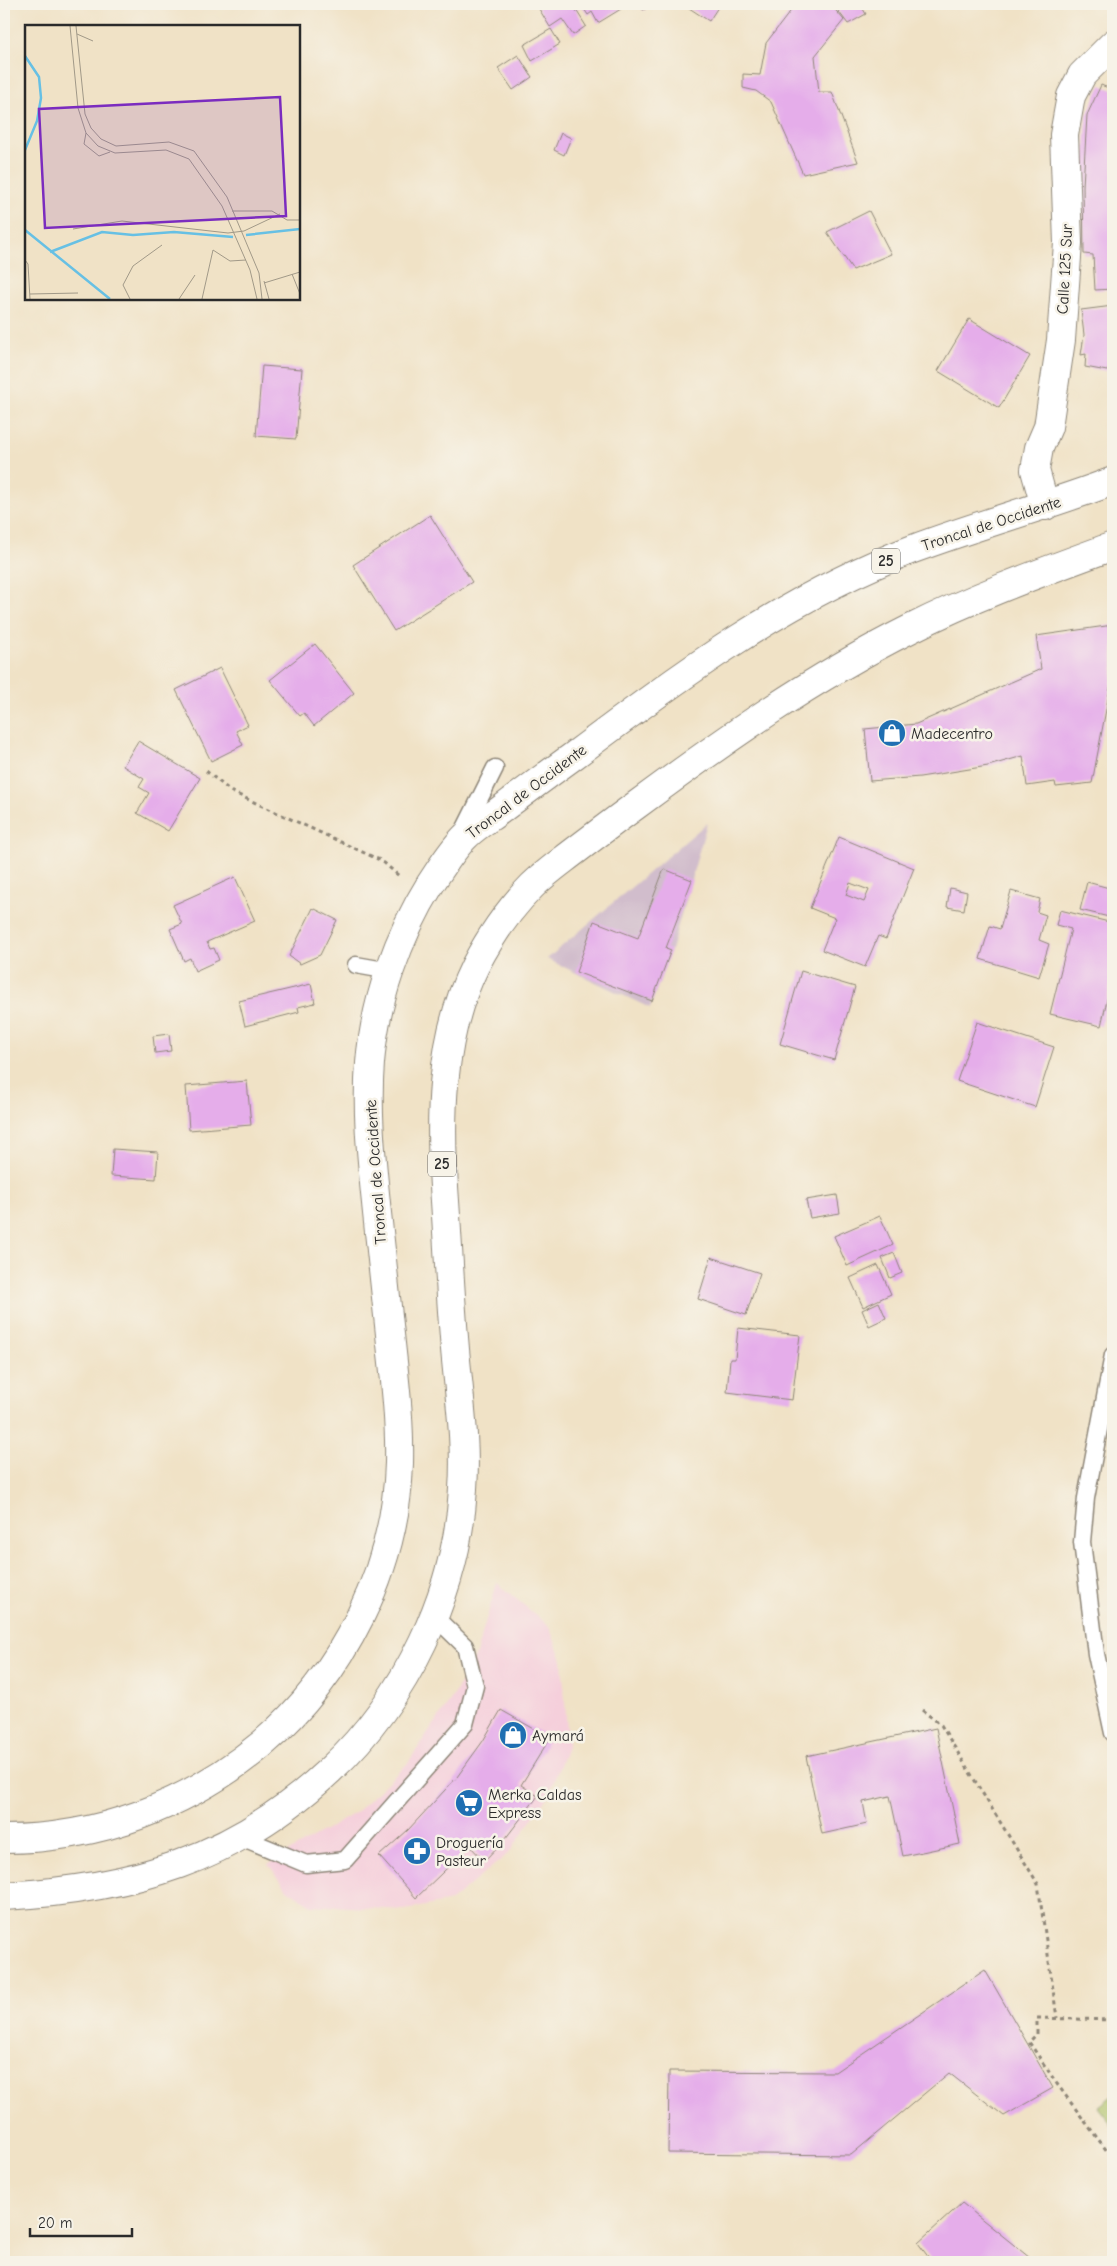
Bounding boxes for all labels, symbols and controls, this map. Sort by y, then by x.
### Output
inset map [25,25,300,300]
street label: Calle 125 Sur [1054,223,1076,315]
street label: Troncal de Occidente [919,493,1063,555]
road number: 25 [872,548,900,574]
shop icon: Madecentro [877,718,907,748]
place label: Madecentro [911,725,993,743]
street label: Troncal de Occidente [463,741,590,843]
street label: Troncal de Occidente [362,1099,390,1245]
road number: 25 [428,1152,456,1176]
shop icon: Aymará [498,1720,528,1750]
place label: Aymará [532,1727,584,1745]
place label: Merka Caldas Express [488,1786,582,1822]
supermarket icon: Merka Caldas Express [454,1788,484,1818]
place label: Droguería Pasteur [436,1834,504,1870]
pharmacy icon: Droguería Pasteur [402,1836,432,1866]
scale bar [30,2206,132,2238]
text: 20 m [38,2214,72,2232]

